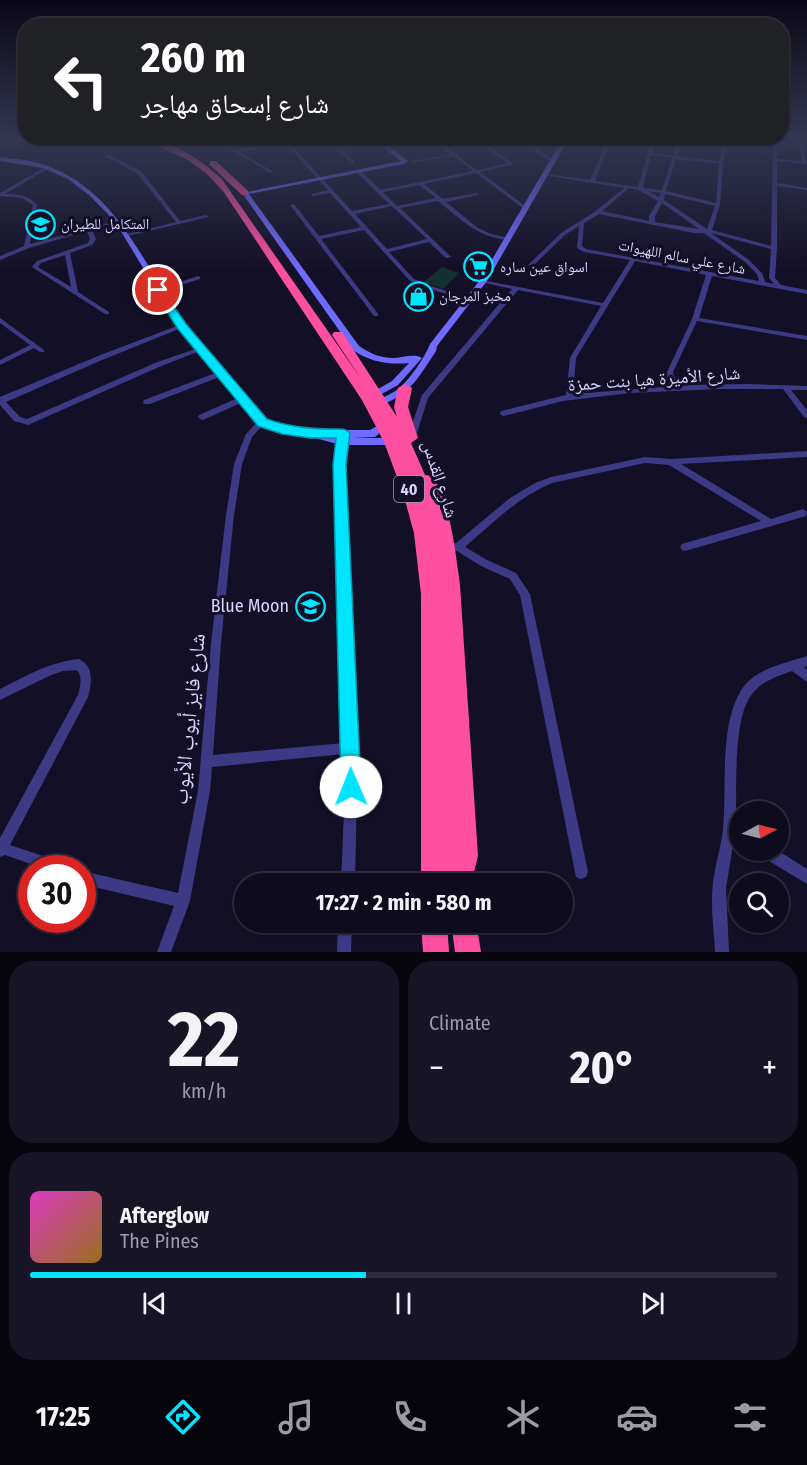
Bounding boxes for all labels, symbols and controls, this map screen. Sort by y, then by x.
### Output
text: 260 m [141,33,246,83]
icon: left [42,42,120,120]
text: شارع إسحاق مهاجر [141,88,329,120]
school or university icon: المتكامل للطيران [24,208,56,240]
place label: المتكامل للطيران [61,215,149,234]
street label: شارع علي سالم اللهيوات [616,236,747,281]
supermarket icon: اسواق عين ساره [463,251,495,283]
place label: اسواق عين ساره [500,258,588,277]
pin [132,264,183,315]
icon: arrive [141,273,174,306]
shop icon: مخبز المرجان [402,280,434,312]
place label: مخبز المرجان [439,287,511,306]
street label: شارع الأميرة هيا بنت حمزة [567,362,741,396]
street label: شارع القدس [417,437,463,521]
road number: 40 [394,476,424,502]
school or university icon: Blue Moon [294,590,326,622]
place label: Blue Moon [211,595,289,617]
street label: شارع فايز أيوب الأيوب [167,632,211,806]
position arrow [319,755,383,819]
north arrow [729,801,789,861]
map controls [729,801,789,933]
speed limit sign: 30 [18,855,96,933]
button: search [729,873,789,933]
text: 17:27 · 2 min · 580 m [315,889,492,916]
text: 22 [168,993,240,1087]
text: Climate [429,1011,491,1035]
text: 20° [570,1041,636,1095]
text: − [429,1048,444,1088]
text: + [762,1048,777,1088]
text: km/h [182,1079,226,1103]
text: Afterglow [120,1202,209,1229]
text: The Pines [120,1229,199,1253]
icon: previous [138,1287,171,1320]
icon: pause [387,1287,420,1320]
icon: next [636,1287,669,1320]
icon: directions [162,1396,204,1438]
icon: music [275,1396,317,1438]
icon: phone [389,1396,431,1438]
icon: climate [502,1396,544,1438]
icon: car [616,1396,658,1438]
icon: filters [729,1396,771,1438]
text: 17:25 [36,1401,91,1433]

